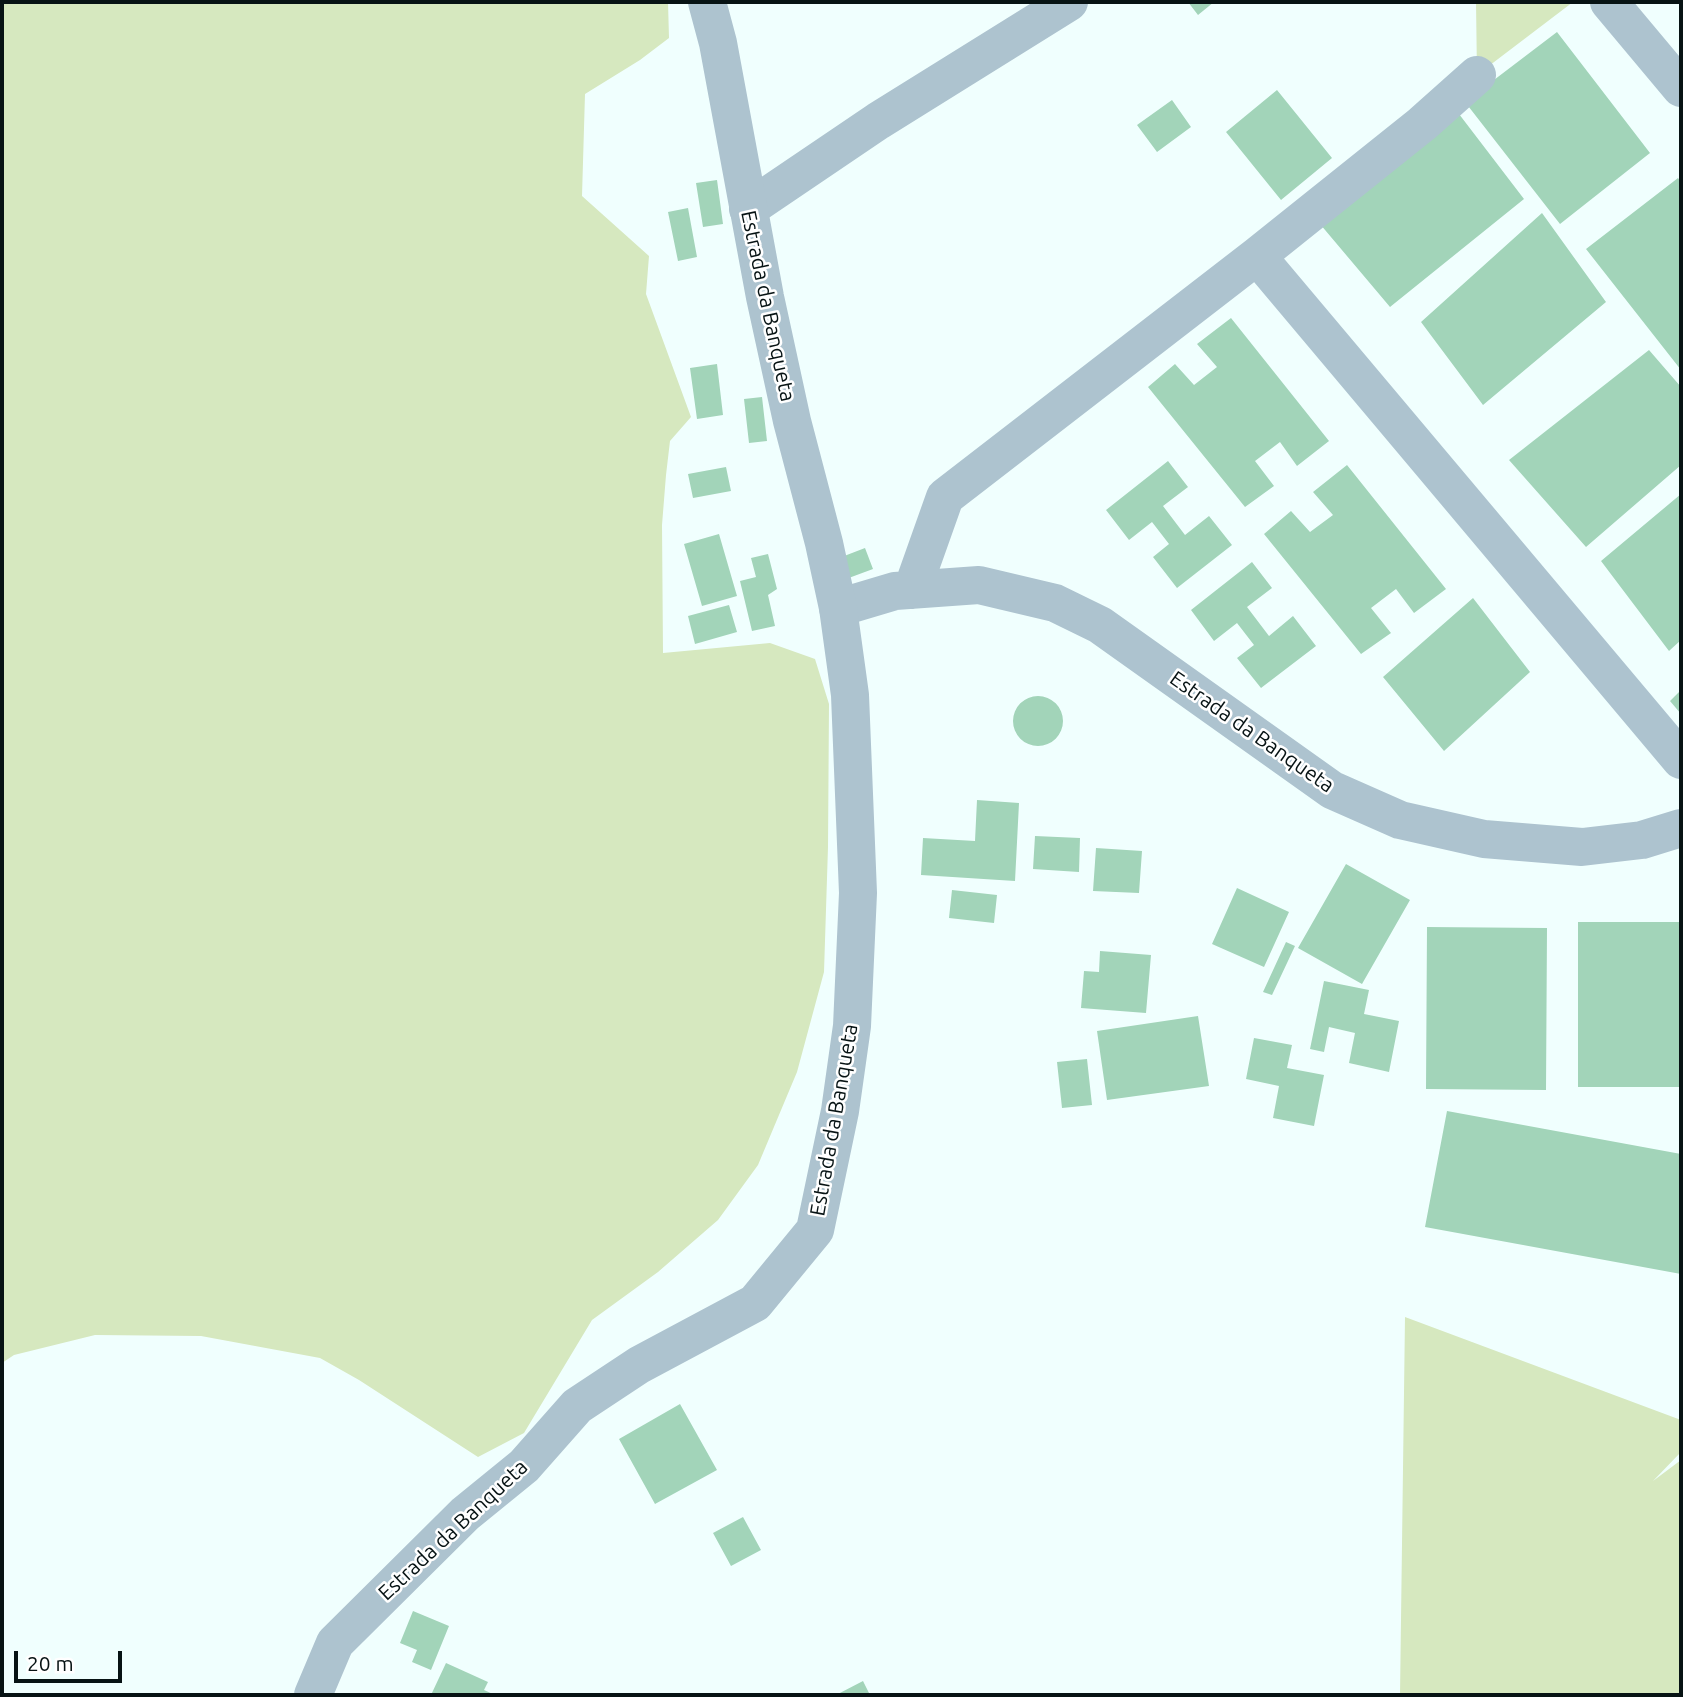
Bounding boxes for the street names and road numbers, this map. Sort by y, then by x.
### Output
street label: Estrada da Banqueta [735,208,801,404]
street label: Estrada da Banqueta [1165,666,1339,798]
street label: Estrada da Banqueta [805,1022,863,1218]
street label: Estrada da Banqueta [373,1454,533,1606]

